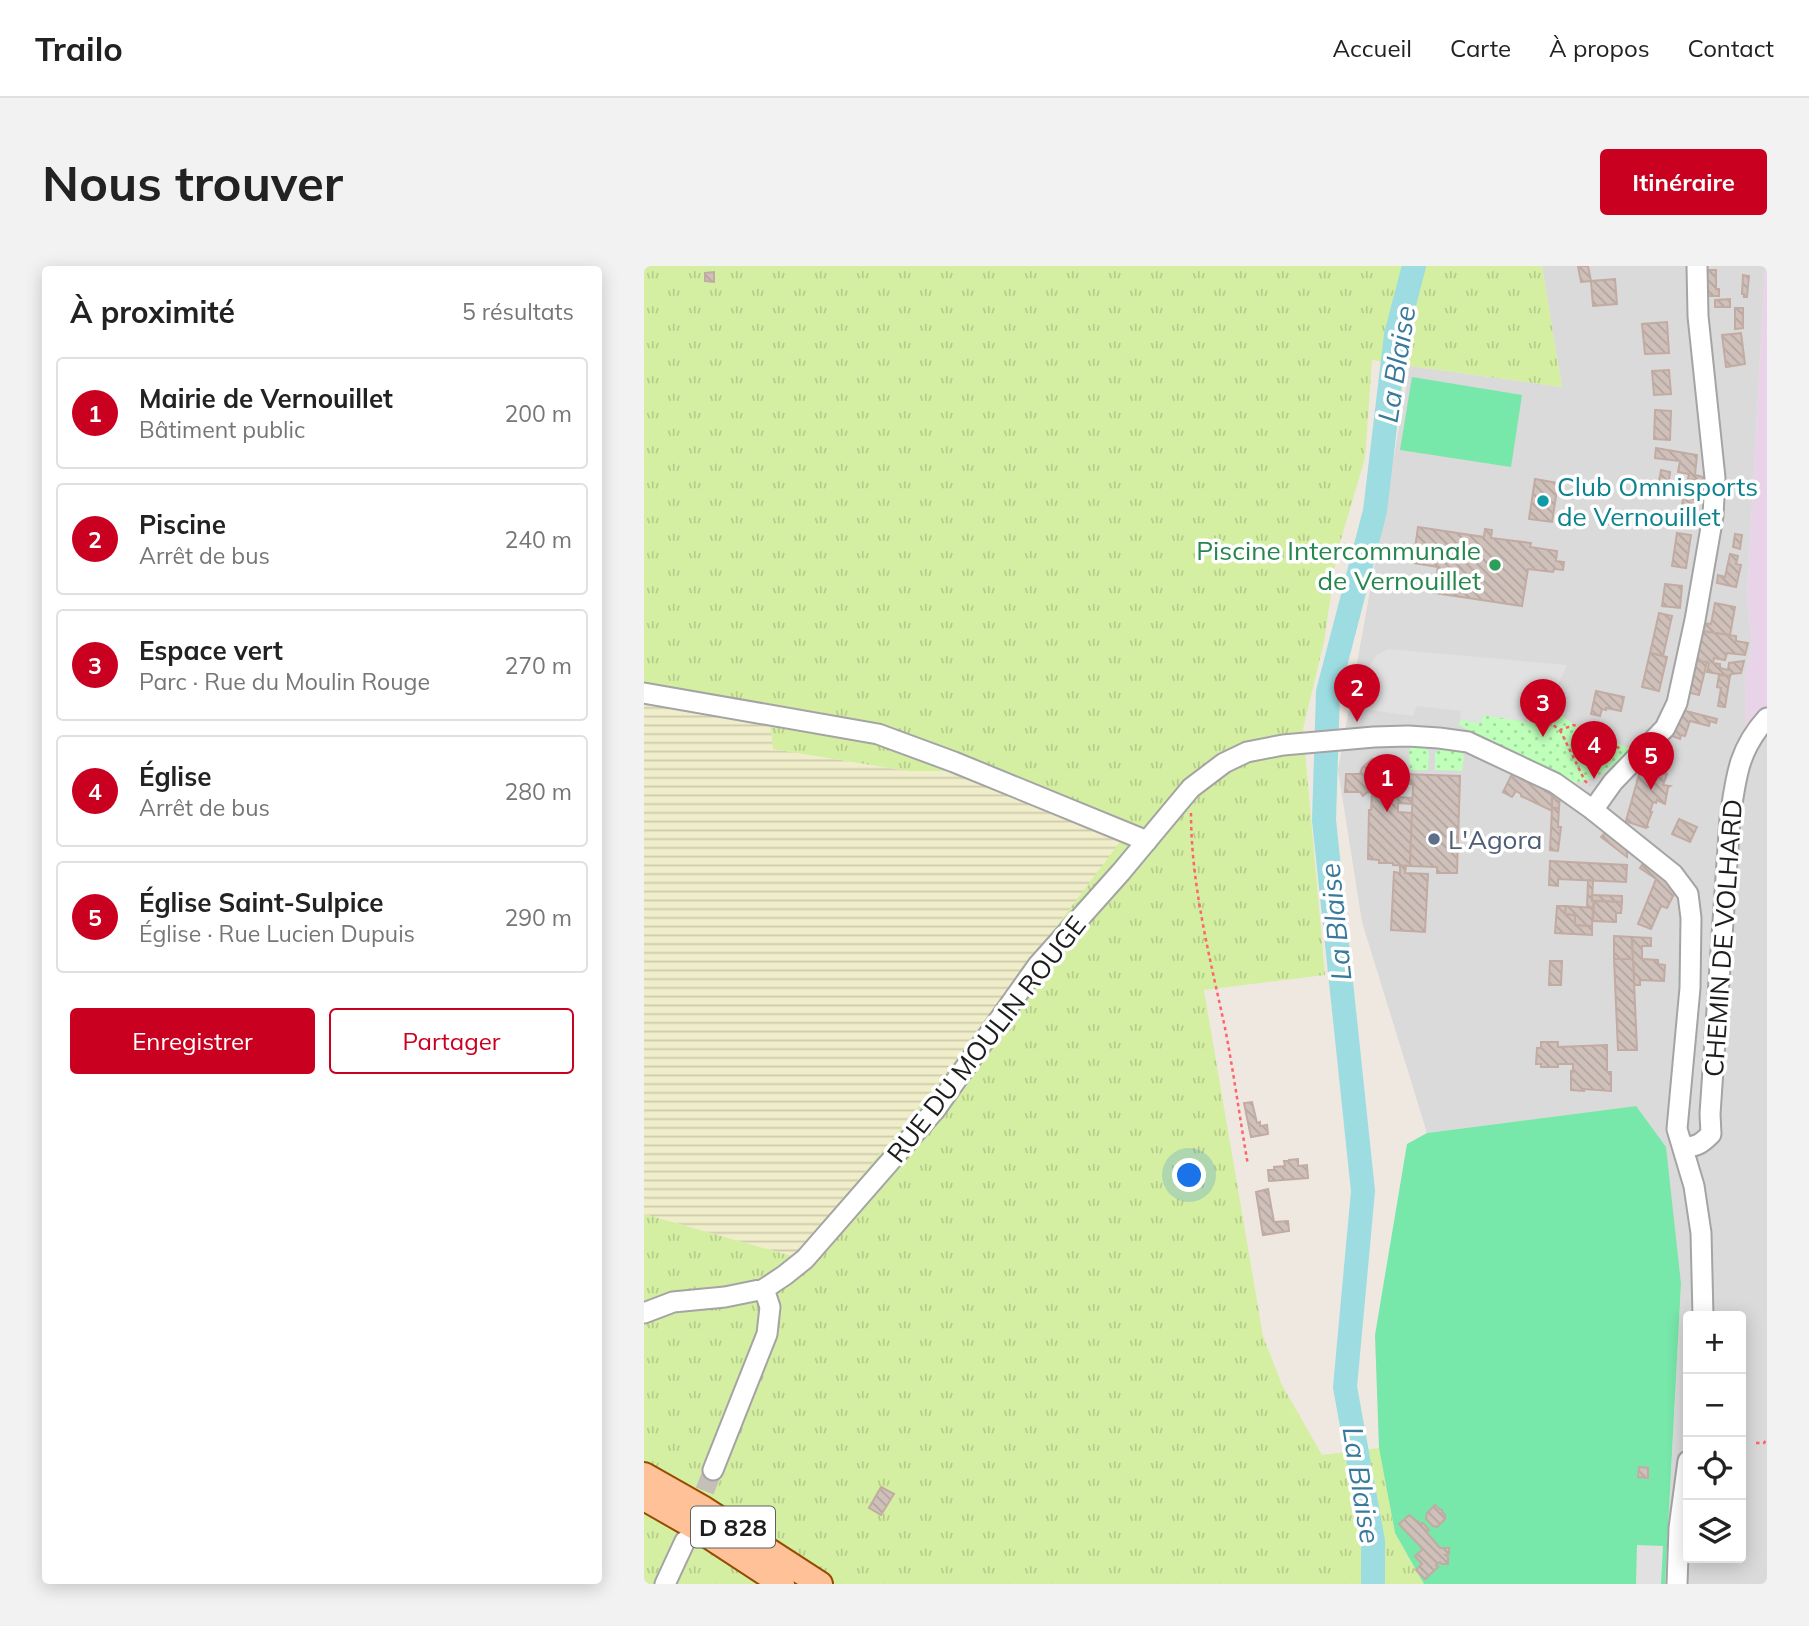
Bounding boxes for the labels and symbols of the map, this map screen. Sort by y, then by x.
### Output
water label: La Blaise [1370,303,1422,425]
place label: Club Omnisports de Vernouillet [1557,470,1758,533]
marker: Club Omnisports de Vernouillet [1535,493,1551,509]
place label: Piscine Intercommunale de Vernouillet [1196,534,1481,597]
marker: Piscine Intercommunale de Vernouillet [1487,557,1503,573]
pin: 2 [1334,664,1380,722]
pin: 3 [1520,679,1566,737]
pin: 4 [1571,721,1617,779]
pin: 5 [1628,732,1674,790]
pin: 1 [1364,754,1410,812]
street label: CHEMIN DE VOLHARD [1697,798,1749,1078]
place label: L'Agora [1448,823,1542,856]
marker: L'Agora [1426,831,1442,847]
water label: La Blaise [1311,862,1359,982]
street label: RUE DU MOULIN ROUGE [879,909,1093,1169]
your location [1172,1158,1206,1192]
water label: La Blaise [1336,1424,1388,1546]
road number: D 828 [691,1506,775,1548]

